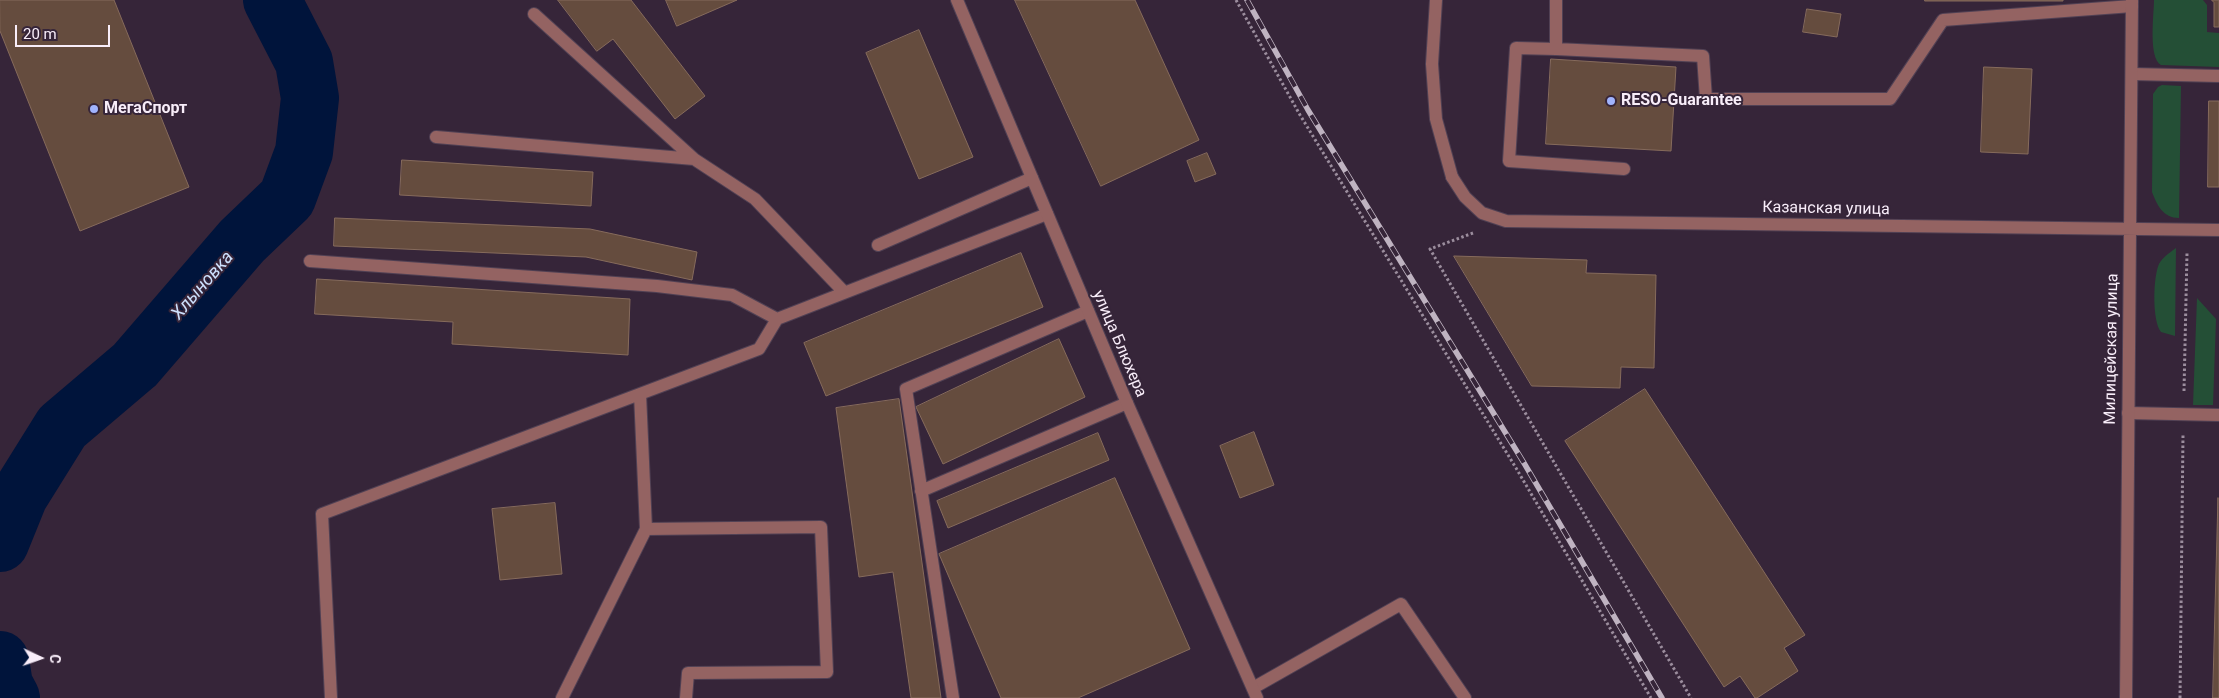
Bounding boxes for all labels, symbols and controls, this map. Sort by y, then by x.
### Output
scale bar [18,15,112,47]
text: 20 m [23,25,57,43]
place label: RESO-Guarantee [1621,91,1742,111]
marker: RESO-Guarantee [1605,95,1617,107]
place label: МегаСпорт [104,99,187,119]
marker: МегаСпорт [88,103,100,115]
street label: Казанская улица [1762,198,1890,220]
water label: Хлыновка [167,247,239,325]
street label: Милицейская улица [2101,273,2123,425]
street label: улица Блюхера [1088,288,1150,400]
north arrow [15,633,65,683]
text: С [47,654,63,664]

